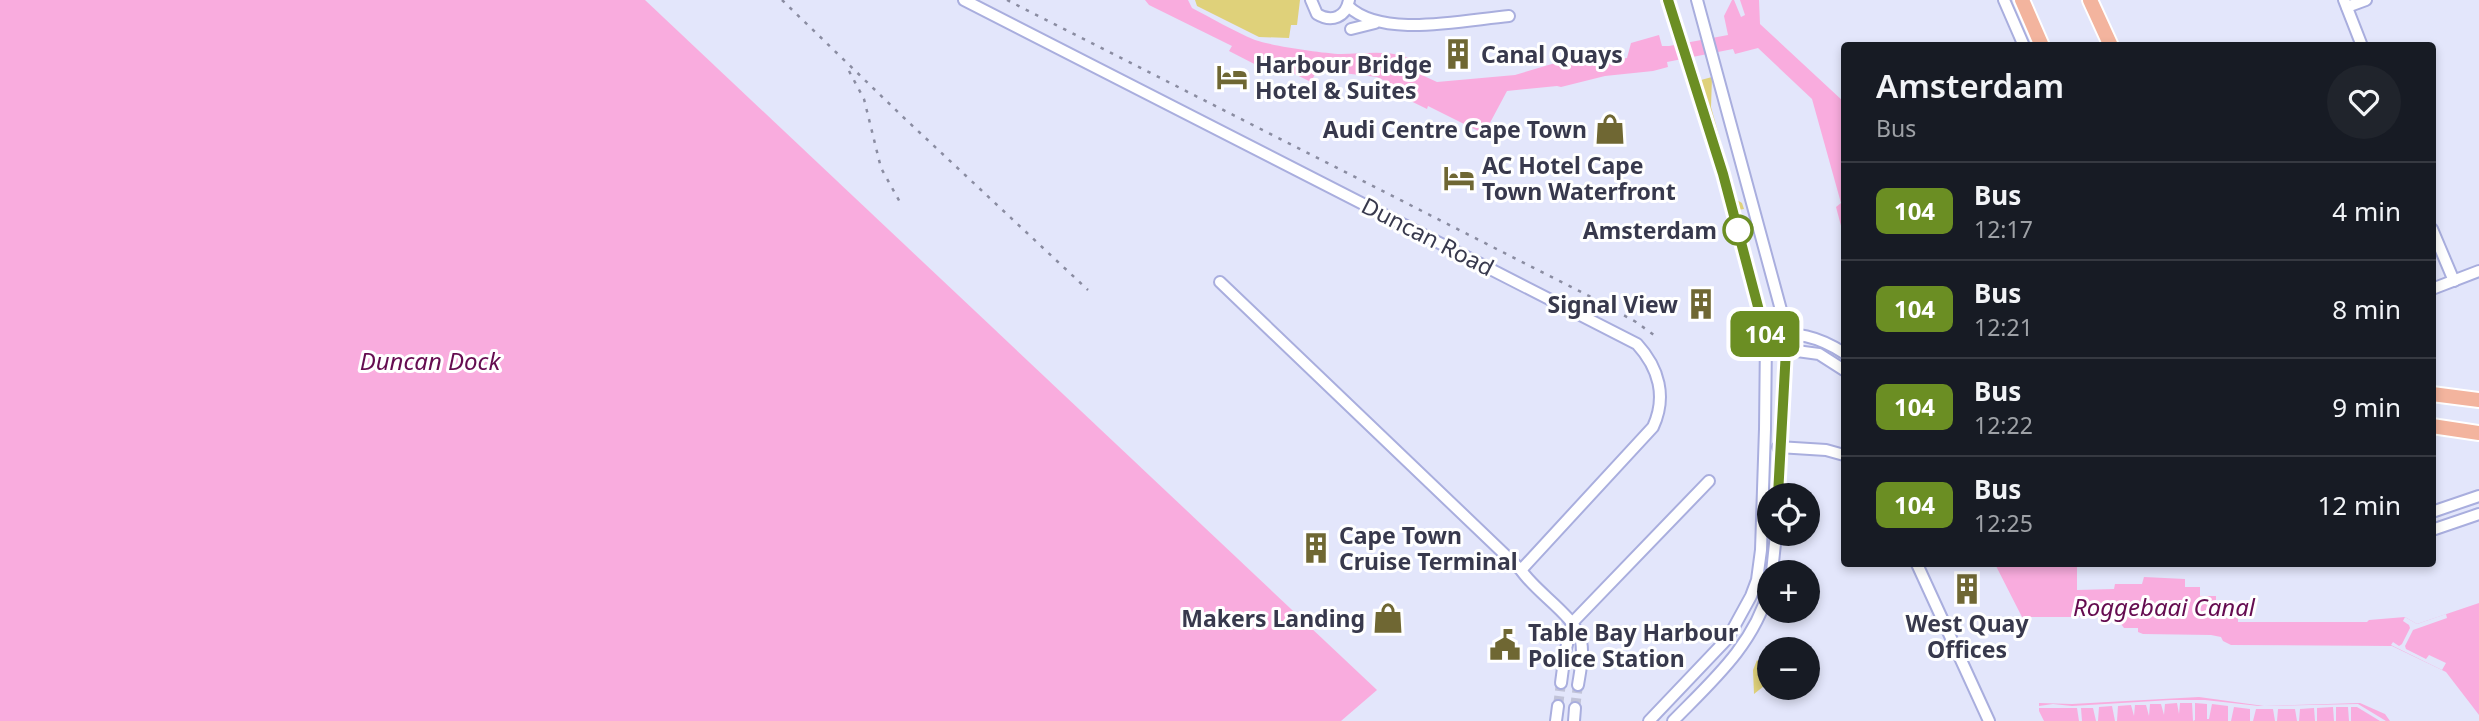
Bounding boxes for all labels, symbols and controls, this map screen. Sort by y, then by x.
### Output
building icon: Canal Quays [1441,37,1475,71]
place label: Canal Quays [1481,38,1623,70]
place label: Harbour Bridge Hotel & Suites [1255,48,1432,106]
hotel icon: Harbour Bridge Hotel & Suites [1215,60,1249,94]
text: Amsterdam [1876,63,2064,108]
button: heart [2327,65,2401,139]
shop icon: Audi Centre Cape Town [1593,112,1627,146]
text: Bus [1876,112,1916,144]
place label: Audi Centre Cape Town [1323,113,1587,145]
place label: AC Hotel Cape Town Waterfront [1482,149,1676,207]
hotel icon: AC Hotel Cape Town Waterfront [1442,161,1476,195]
text: Bus [1974,177,2021,213]
street label: Duncan Road [1356,189,1500,283]
text: 4 min [2332,193,2401,229]
text: 104 [1894,194,1935,227]
text: 12:17 [1974,213,2033,245]
place label: Amsterdam [1583,214,1717,246]
marker: Amsterdam [1723,215,1753,245]
text: Bus [1974,275,2021,311]
building icon: Signal View [1684,287,1718,321]
place label: Signal View [1548,288,1678,320]
text: 8 min [2332,291,2401,327]
text: 104 [1894,292,1935,325]
line badge: 104 [1725,311,1805,357]
text: 12:21 [1974,311,2033,343]
text: 104 [1744,317,1786,350]
water label: Duncan Dock [360,344,501,377]
text: Bus [1974,373,2021,409]
text: 9 min [2332,389,2401,425]
text: 104 [1894,390,1935,423]
text: 12:22 [1974,409,2033,441]
text: Bus [1974,471,2021,507]
map controls [1757,483,1820,700]
button: locate [1757,483,1820,546]
text: 12 min [2317,487,2401,523]
text: 104 [1894,488,1935,521]
text: 12:25 [1974,507,2033,539]
place label: Cape Town Cruise Terminal [1339,519,1518,577]
building icon: Cape Town Cruise Terminal [1299,531,1333,565]
button: + [1757,560,1820,623]
building icon: West Quay Offices [1950,572,1984,606]
water label: Roggebaai Canal [2073,590,2256,623]
shop icon: Makers Landing [1371,601,1405,635]
place label: Makers Landing [1181,602,1365,634]
place label: West Quay Offices [1905,607,2029,665]
place label: Table Bay Harbour Police Station [1528,616,1738,674]
public building icon: Table Bay Harbour Police Station [1488,628,1522,662]
button: − [1757,637,1820,700]

